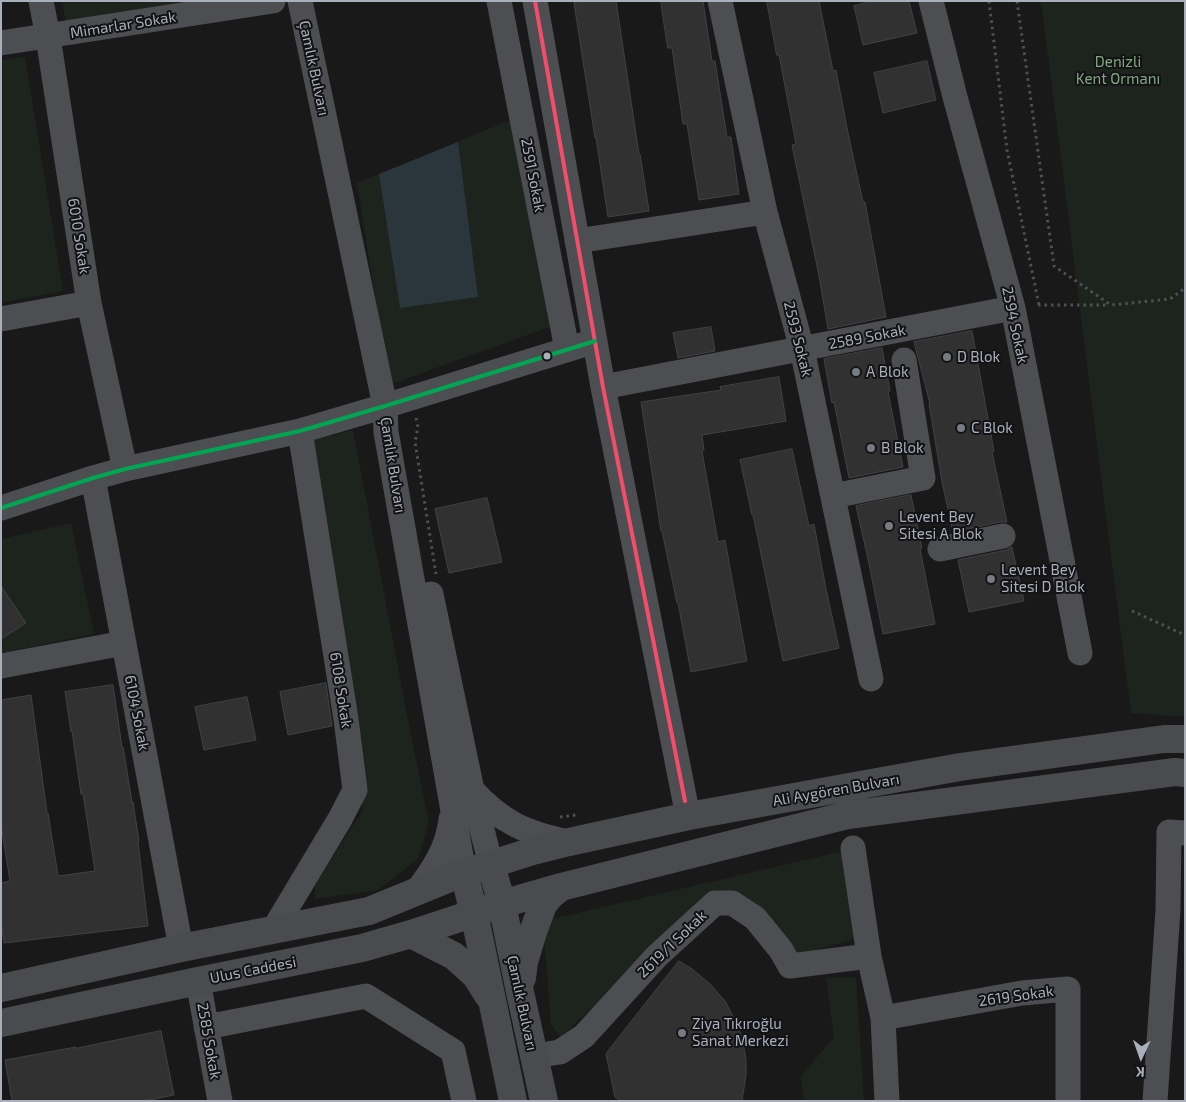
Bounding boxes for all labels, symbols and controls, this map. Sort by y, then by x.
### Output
street label: Mimarlar Sokak [69,8,177,42]
street label: Çamlık Bulvarı [295,19,333,117]
park label: Denizli Kent Ormanı [1076,53,1160,88]
street label: 2591 Sokak [517,137,549,213]
street label: 6010 Sokak [64,197,94,275]
street label: 2594 Sokak [998,285,1032,365]
street label: 2593 Sokak [780,299,816,379]
street label: 2589 Sokak [827,321,907,353]
place label: D Blok [957,348,1000,366]
unlabelled marker [542,351,552,361]
marker: D Blok [941,351,953,363]
place label: A Blok [866,363,909,381]
marker: A Blok [850,366,862,378]
street label: Çamlık Bulvarı [377,416,409,514]
place label: C Blok [971,419,1013,437]
marker: C Blok [955,422,967,434]
place label: B Blok [881,439,924,457]
marker: B Blok [865,442,877,454]
place label: Levent Bey Sitesi A Blok [899,508,982,543]
marker: Levent Bey Sitesi A Blok [883,520,895,532]
place label: Levent Bey Sitesi D Blok [1001,561,1085,596]
marker: Levent Bey Sitesi D Blok [985,573,997,585]
street label: 6108 Sokak [326,651,356,729]
street label: 6104 Sokak [121,674,153,752]
street label: Ali Aygören Bulvarı [771,770,901,810]
street label: 2619/1 Sokak [634,907,710,981]
street label: Ulus Caddesi [208,953,298,987]
street label: Çamlık Bulvarı [503,954,541,1052]
street label: 2619 Sokak [977,982,1055,1010]
street label: 2585 Sokak [193,1001,225,1081]
place label: Ziya Tıkıroğlu Sanat Merkezi [692,1015,789,1050]
marker: Ziya Tıkıroğlu Sanat Merkezi [676,1027,688,1039]
north arrow [1116,1032,1166,1082]
text: K [1135,1064,1145,1081]

